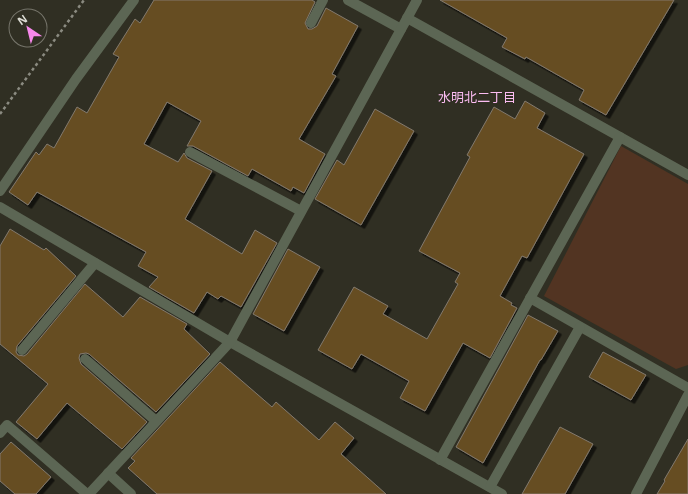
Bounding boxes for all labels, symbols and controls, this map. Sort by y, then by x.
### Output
north arrow [8,8,48,48]
text: N [14,11,30,28]
district label: 水明北二丁目 [438,88,516,106]

